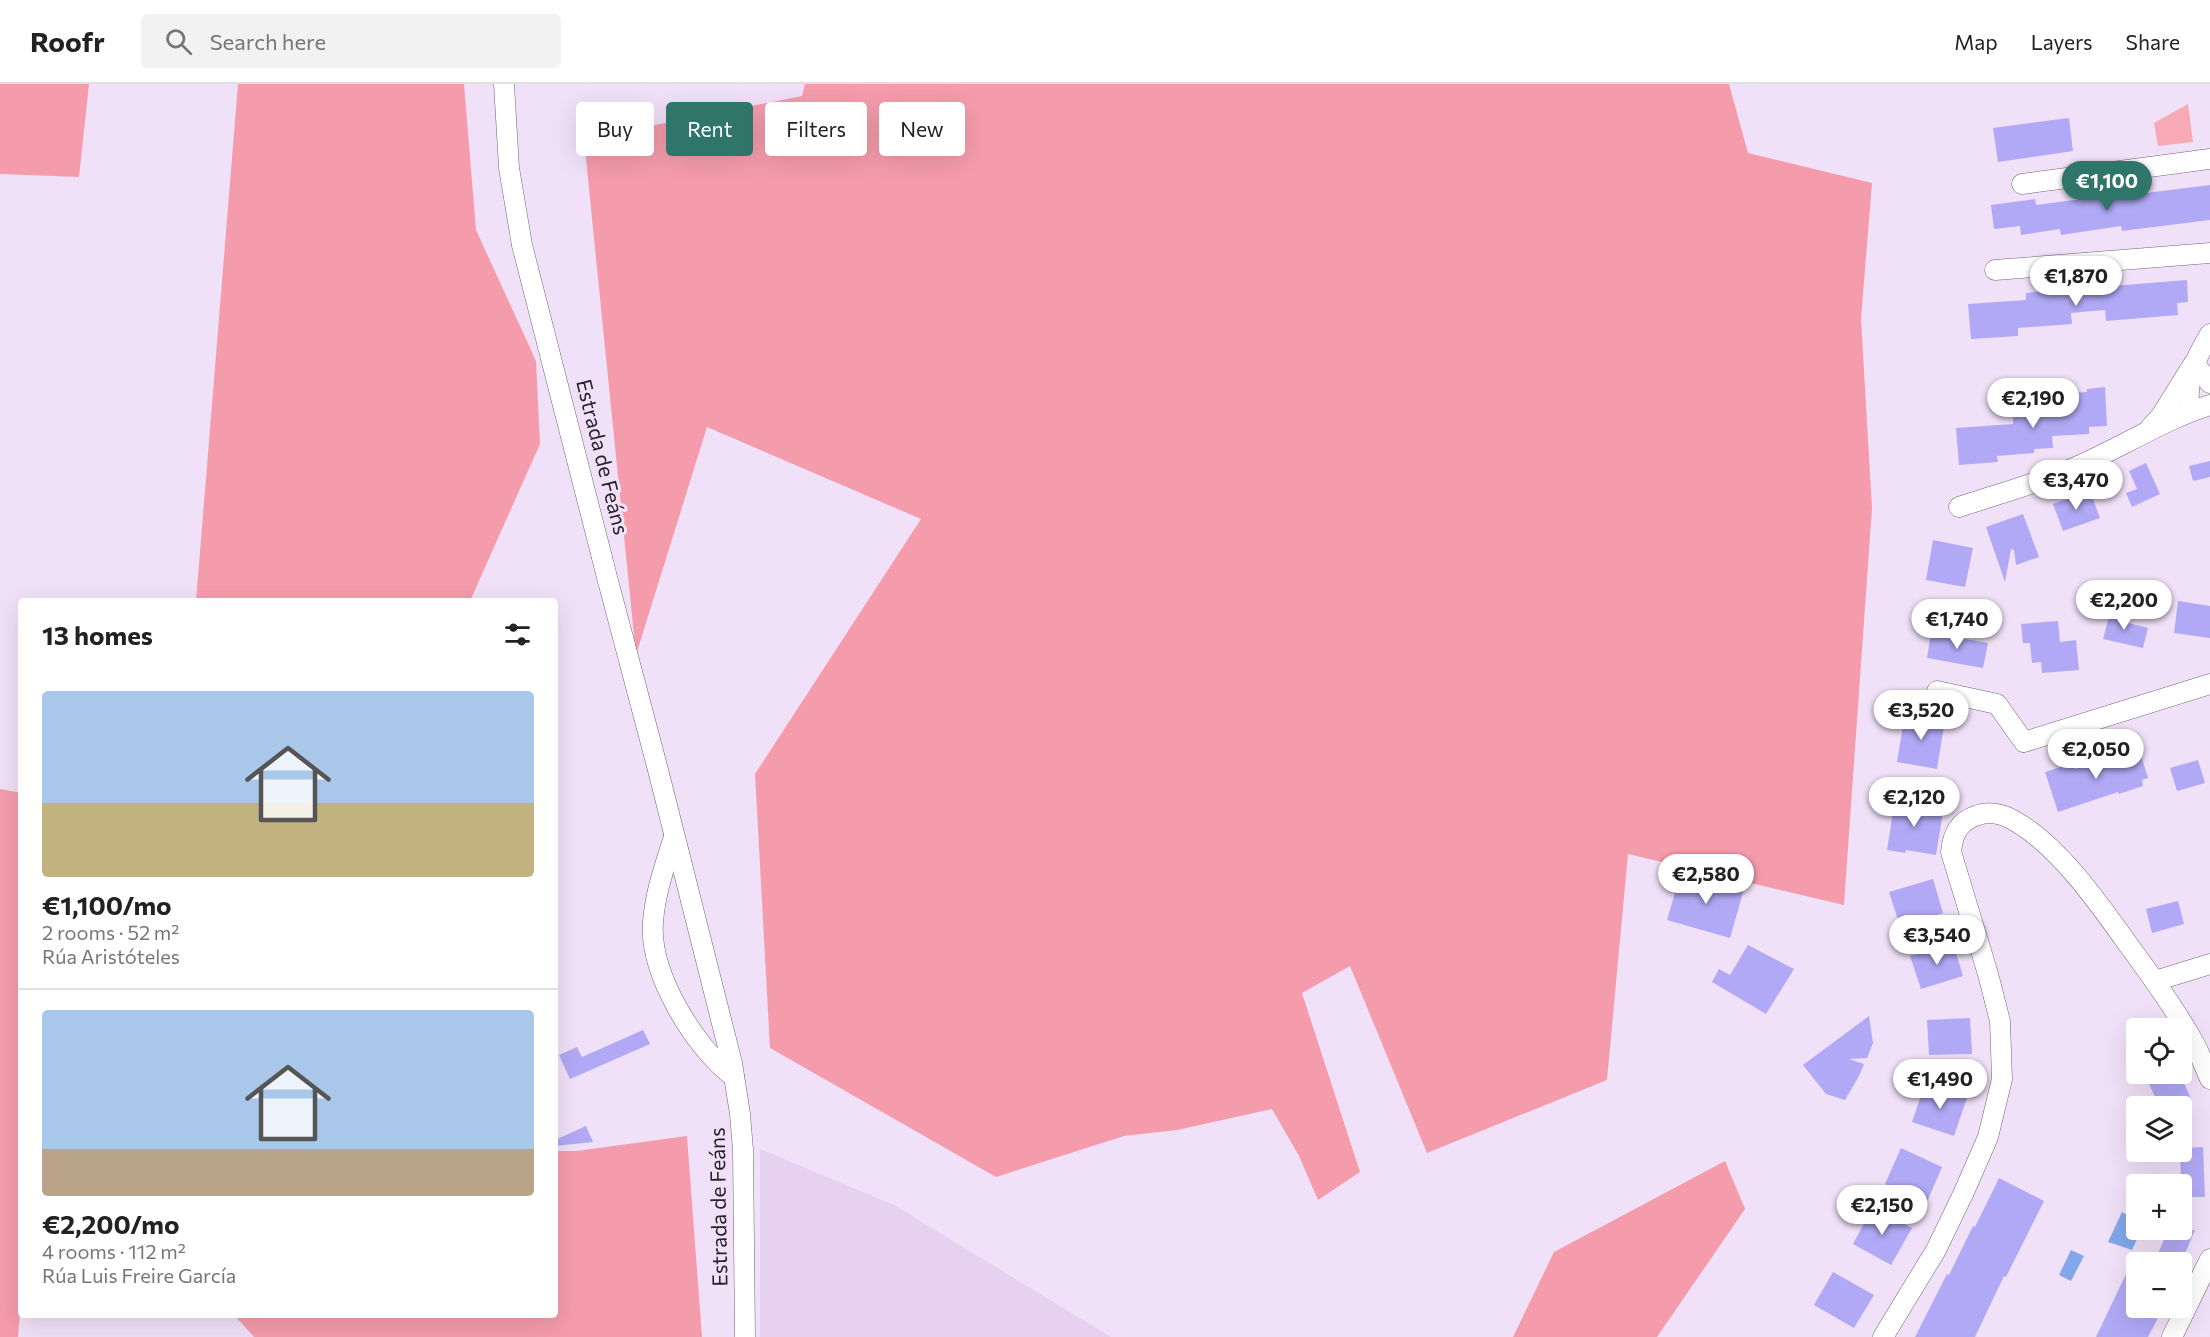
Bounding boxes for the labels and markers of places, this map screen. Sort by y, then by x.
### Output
pin: €1,100 [2058,161,2156,212]
pin: €1,870 [2027,256,2125,307]
pin: €2,190 [1984,378,2082,429]
pin: €3,470 [2027,460,2125,511]
pin: €2,200 [2075,580,2173,631]
pin: €1,740 [1908,599,2006,650]
pin: €3,520 [1872,690,1970,741]
pin: €2,050 [2047,729,2145,780]
pin: €2,120 [1865,777,1963,828]
pin: €2,580 [1657,854,1755,905]
pin: €3,540 [1888,915,1986,966]
pin: €1,490 [1891,1059,1989,1110]
pin: €2,150 [1833,1185,1931,1236]

